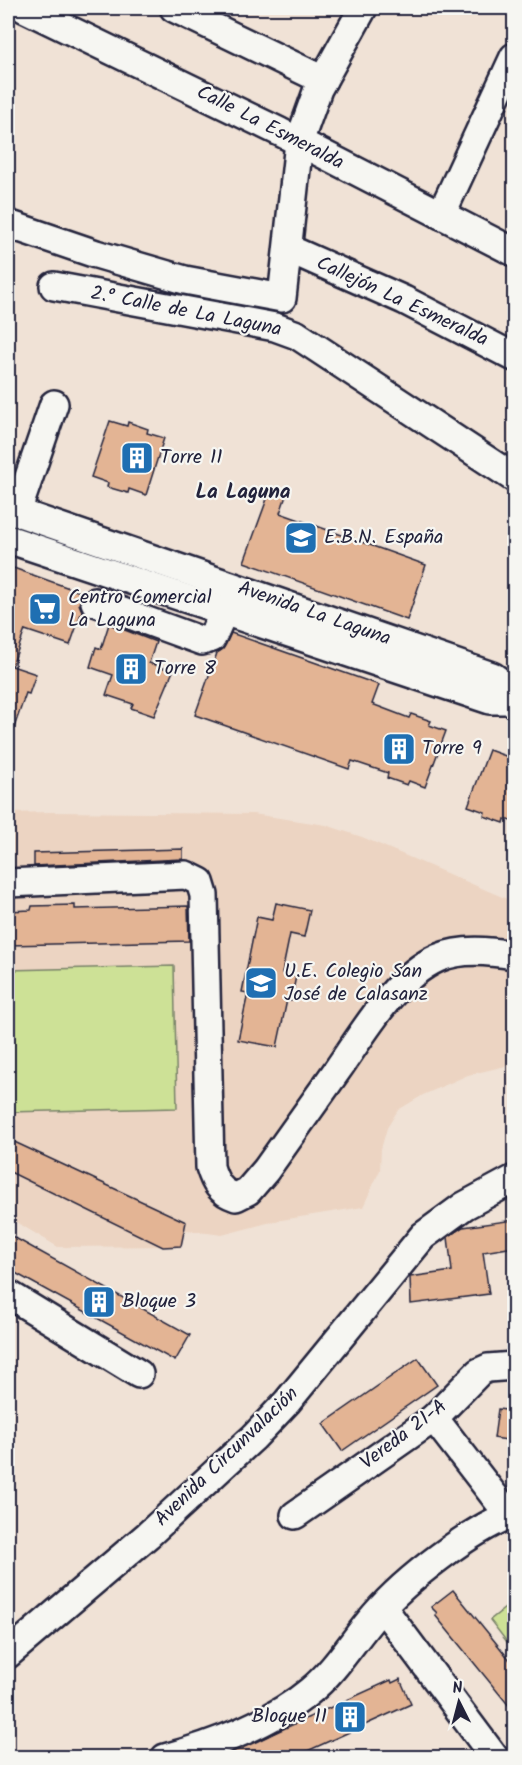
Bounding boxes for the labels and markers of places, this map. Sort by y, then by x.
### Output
building icon: Torre 11 [119,440,155,476]
place label: Torre 11 [160,442,223,474]
school or university icon: E.B.N. España [283,520,319,556]
place label: E.B.N. España [324,522,443,554]
place label: Centro Comercial La Laguna [68,582,212,637]
supermarket icon: Centro Comercial La Laguna [27,591,63,627]
building icon: Torre 8 [113,651,149,687]
place label: Torre 8 [154,653,217,685]
building icon: Torre 9 [381,731,417,767]
place label: Torre 9 [422,733,482,765]
place label: U.E. Colegio San José de Calasanz [284,956,428,1011]
school or university icon: U.E. Colegio San José de Calasanz [243,965,279,1001]
building icon: Bloque 3 [81,1284,117,1320]
place label: Bloque 3 [122,1286,196,1318]
building icon: Bloque 11 [332,1699,368,1735]
place label: Bloque 11 [252,1701,327,1733]

